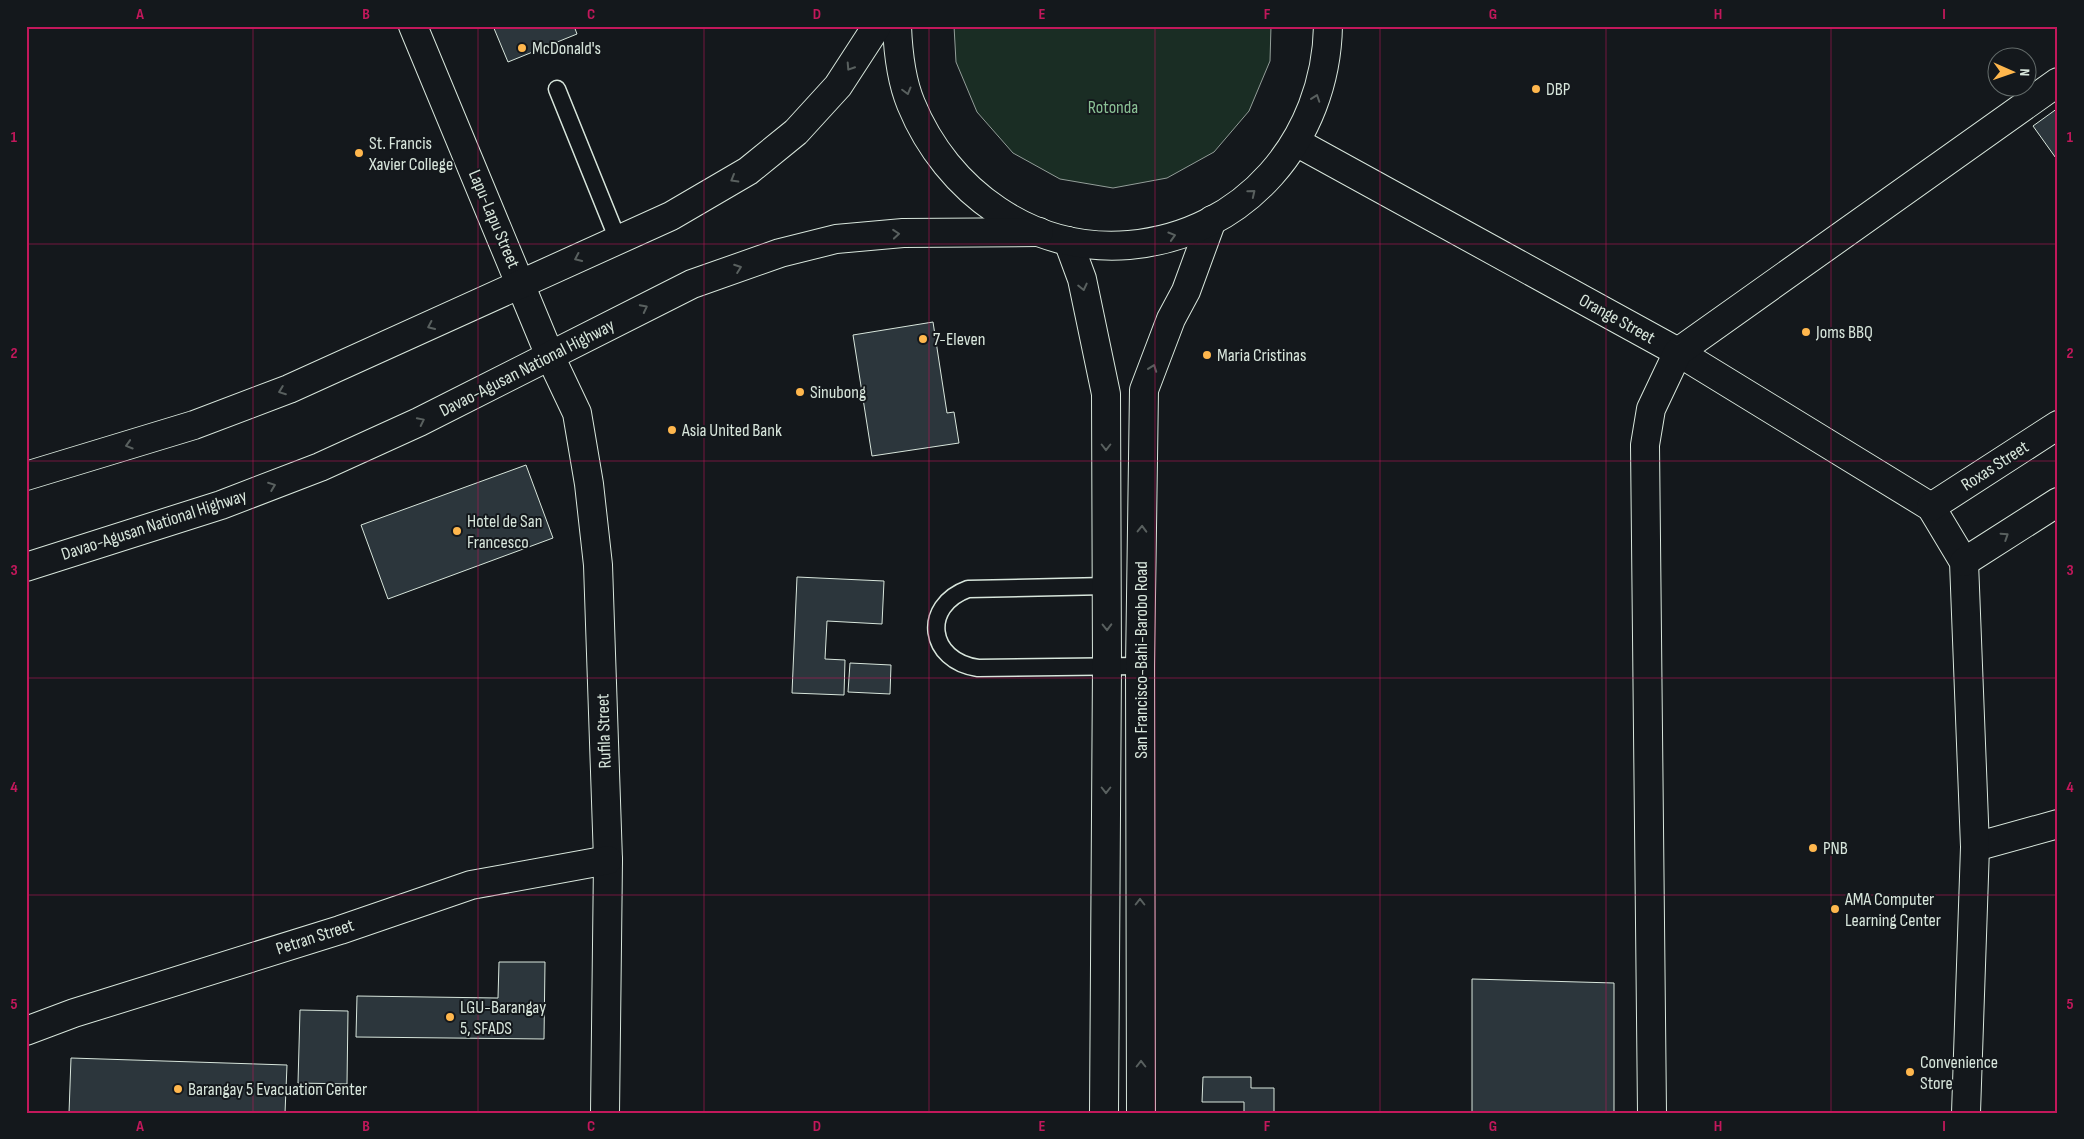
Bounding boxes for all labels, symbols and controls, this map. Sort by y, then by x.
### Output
text: A [135,5,144,24]
text: B [362,5,370,24]
text: C [587,5,595,24]
text: D [813,5,821,24]
text: E [1039,5,1046,24]
text: F [1264,5,1271,24]
text: G [1489,5,1497,24]
text: H [1714,5,1722,24]
text: I [1942,5,1946,24]
place label: McDonald's [532,38,601,59]
marker: McDonald's [516,42,528,54]
north arrow [1986,48,2036,98]
one-way arrow [847,61,856,71]
text: N [2016,68,2033,76]
place label: DBP [1546,79,1571,100]
marker: DBP [1530,83,1542,95]
one-way arrow [901,87,912,96]
one-way arrow [1311,94,1321,102]
park label: Rotonda [1088,97,1138,118]
text: 1 [11,128,18,147]
text: 1 [2067,128,2074,147]
place label: St. Francis Xavier College [368,133,453,175]
marker: St. Francis Xavier College [353,147,365,159]
street label: Lapu-Lapu Street [464,167,524,272]
one-way arrow [731,173,740,183]
one-way arrow [1246,190,1255,198]
one-way arrow [892,229,900,240]
one-way arrow [1167,232,1175,242]
one-way arrow [574,252,583,263]
one-way arrow [733,264,741,274]
one-way arrow [1078,283,1088,292]
street label: Orange Street [1575,290,1659,349]
one-way arrow [639,304,648,314]
street label: Davao-Agusan National Highway [436,315,618,421]
one-way arrow [427,319,436,330]
place label: Joms BBQ [1815,322,1873,343]
marker: Joms BBQ [1800,326,1812,338]
place label: 7-Eleven [933,329,986,350]
marker: 7-Eleven [917,333,929,345]
text: 2 [10,344,18,363]
text: 2 [2066,344,2074,363]
place label: Maria Cristinas [1217,345,1307,366]
marker: Maria Cristinas [1201,349,1213,361]
one-way arrow [1147,364,1157,373]
place label: Sinubong [810,382,866,403]
one-way arrow [278,385,287,396]
marker: Sinubong [794,386,806,398]
one-way arrow [416,417,425,427]
place label: Asia United Bank [681,420,782,441]
marker: Asia United Bank [666,424,678,436]
street label: Roxas Street [1957,436,2033,496]
one-way arrow [125,439,133,449]
one-way arrow [1101,444,1111,451]
one-way arrow [267,482,276,492]
street label: Davao-Agusan National Highway [59,485,249,565]
place label: Hotel de San Francesco [467,511,542,553]
marker: Hotel de San Francesco [451,525,463,537]
one-way arrow [1137,525,1147,532]
one-way arrow [2000,532,2009,542]
text: 3 [10,561,18,580]
street label: San Francisco-Bahi-Barobo Road [1131,561,1152,759]
text: 3 [2066,561,2074,580]
one-way arrow [1102,624,1112,631]
street label: Rufila Street [592,693,616,769]
text: 4 [10,778,18,797]
text: 4 [2066,778,2074,797]
one-way arrow [1101,786,1111,794]
place label: PNB [1823,838,1848,859]
marker: PNB [1807,842,1819,854]
place label: AMA Computer Learning Center [1844,889,1941,931]
one-way arrow [1135,897,1145,905]
marker: AMA Computer Learning Center [1829,903,1841,915]
street label: Petran Street [273,914,357,959]
text: 5 [10,995,18,1014]
text: 5 [2066,995,2074,1014]
place label: LGU-Barangay 5, SFADS [460,997,546,1039]
marker: LGU-Barangay 5, SFADS [444,1011,456,1023]
place label: Convenience Store [1920,1052,1998,1094]
one-way arrow [1135,1060,1146,1068]
marker: Convenience Store [1904,1066,1916,1078]
place label: Barangay 5 Evacuation Center [188,1079,367,1100]
marker: Barangay 5 Evacuation Center [172,1083,184,1095]
text: A [135,1117,144,1136]
text: B [362,1117,370,1136]
text: C [587,1117,595,1136]
text: D [813,1117,821,1136]
text: E [1039,1117,1046,1136]
text: F [1264,1117,1271,1136]
text: G [1489,1117,1497,1136]
text: H [1714,1117,1722,1136]
text: I [1942,1117,1946,1136]

